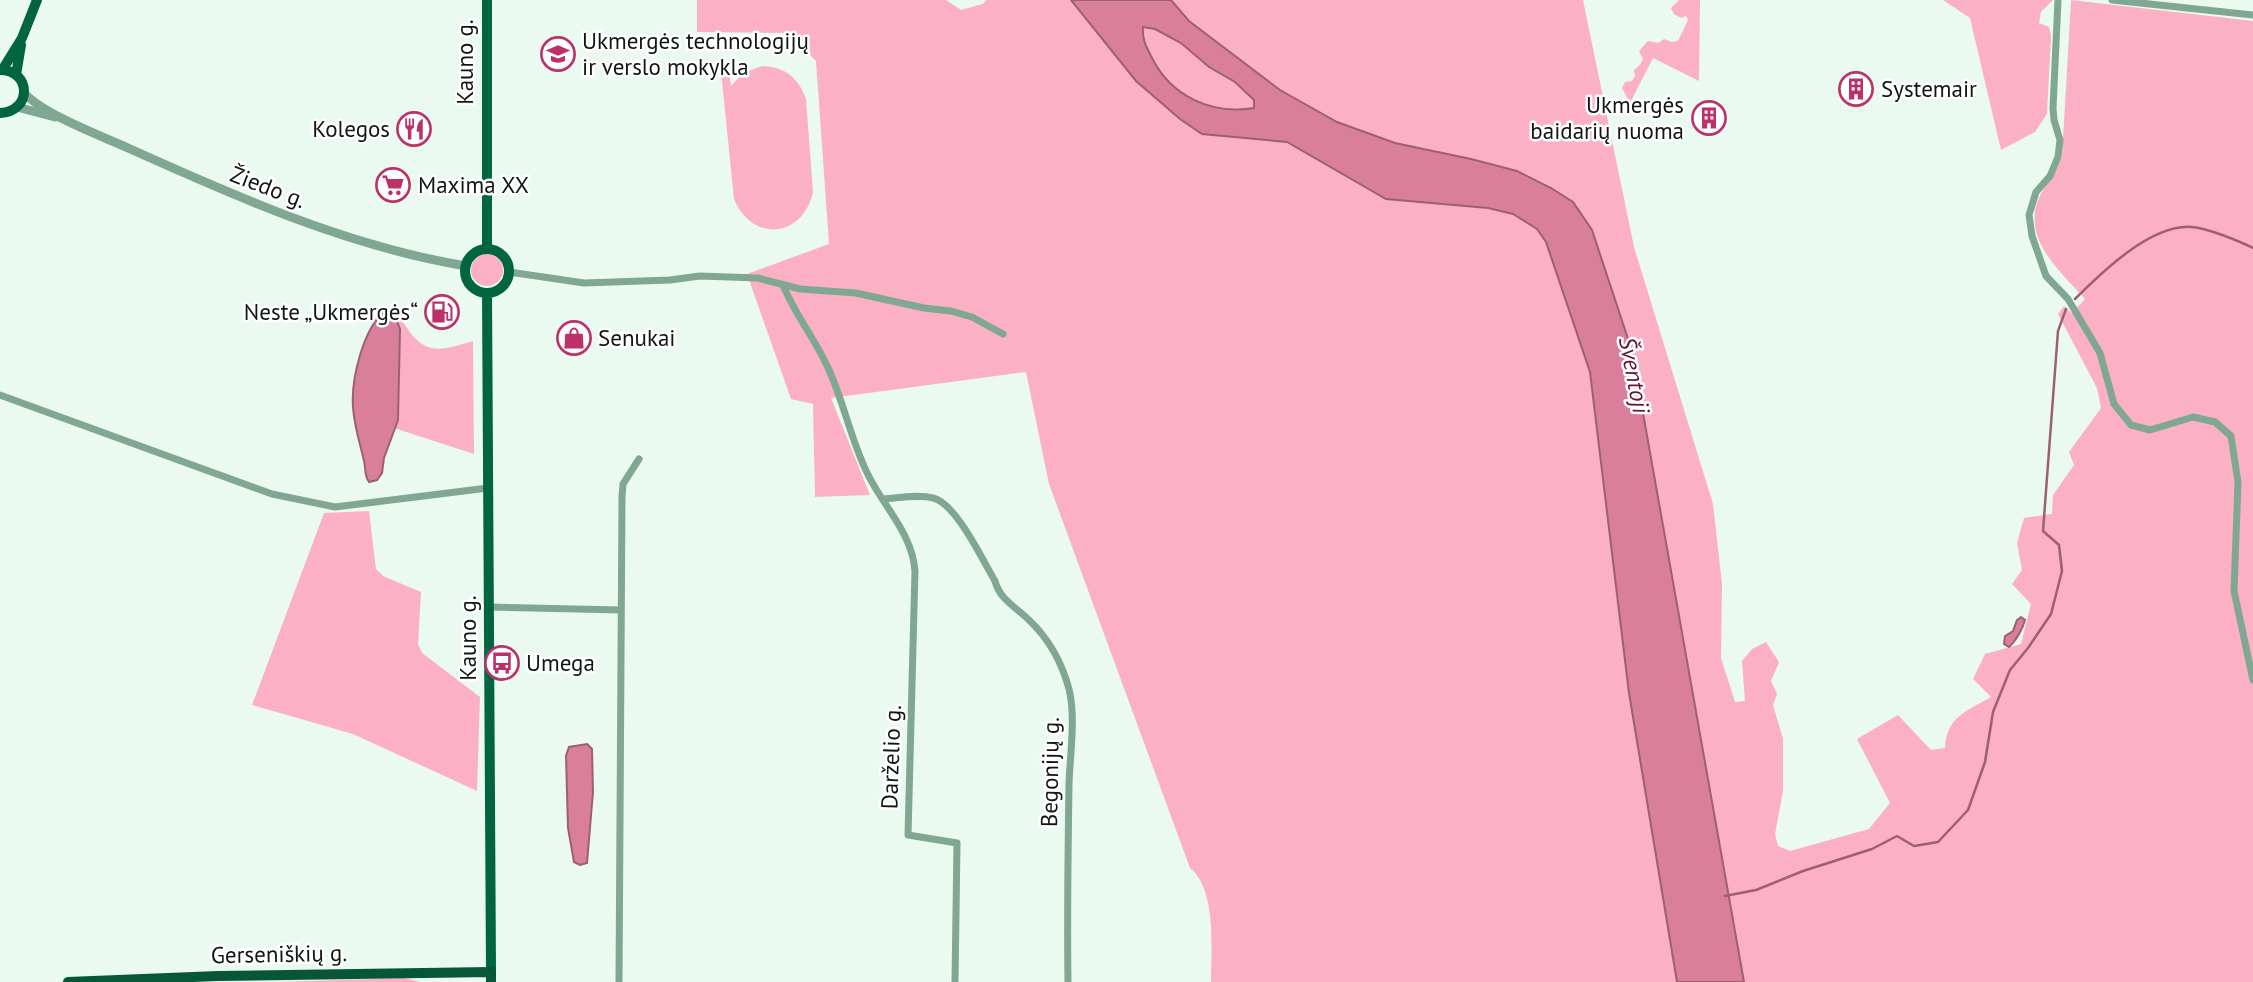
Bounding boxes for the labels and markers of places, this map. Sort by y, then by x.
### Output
place label: Ukmergės technologijų ir verslo mokykla [582,26,809,81]
school or university icon: Ukmergės technologijų ir verslo mokykla [539,35,577,73]
building icon: Systemair [1837,70,1875,108]
place label: Systemair [1881,74,1977,103]
place label: Ukmergės baidarių nuoma [1530,90,1684,145]
building icon: Ukmergės baidarių nuoma [1690,99,1728,137]
restaurant icon: Kolegos [395,110,433,148]
place label: Kolegos [312,114,390,143]
supermarket icon: Maxima XX [374,166,412,204]
place label: Maxima XX [418,170,529,199]
fuel station icon: Neste „Ukmergės“ [423,293,461,331]
place label: Neste „Ukmergės“ [244,297,418,326]
shop icon: Senukai [555,319,593,357]
place label: Senukai [598,323,675,352]
bus stop icon: Umega [483,644,521,682]
place label: Umega [526,648,595,677]

